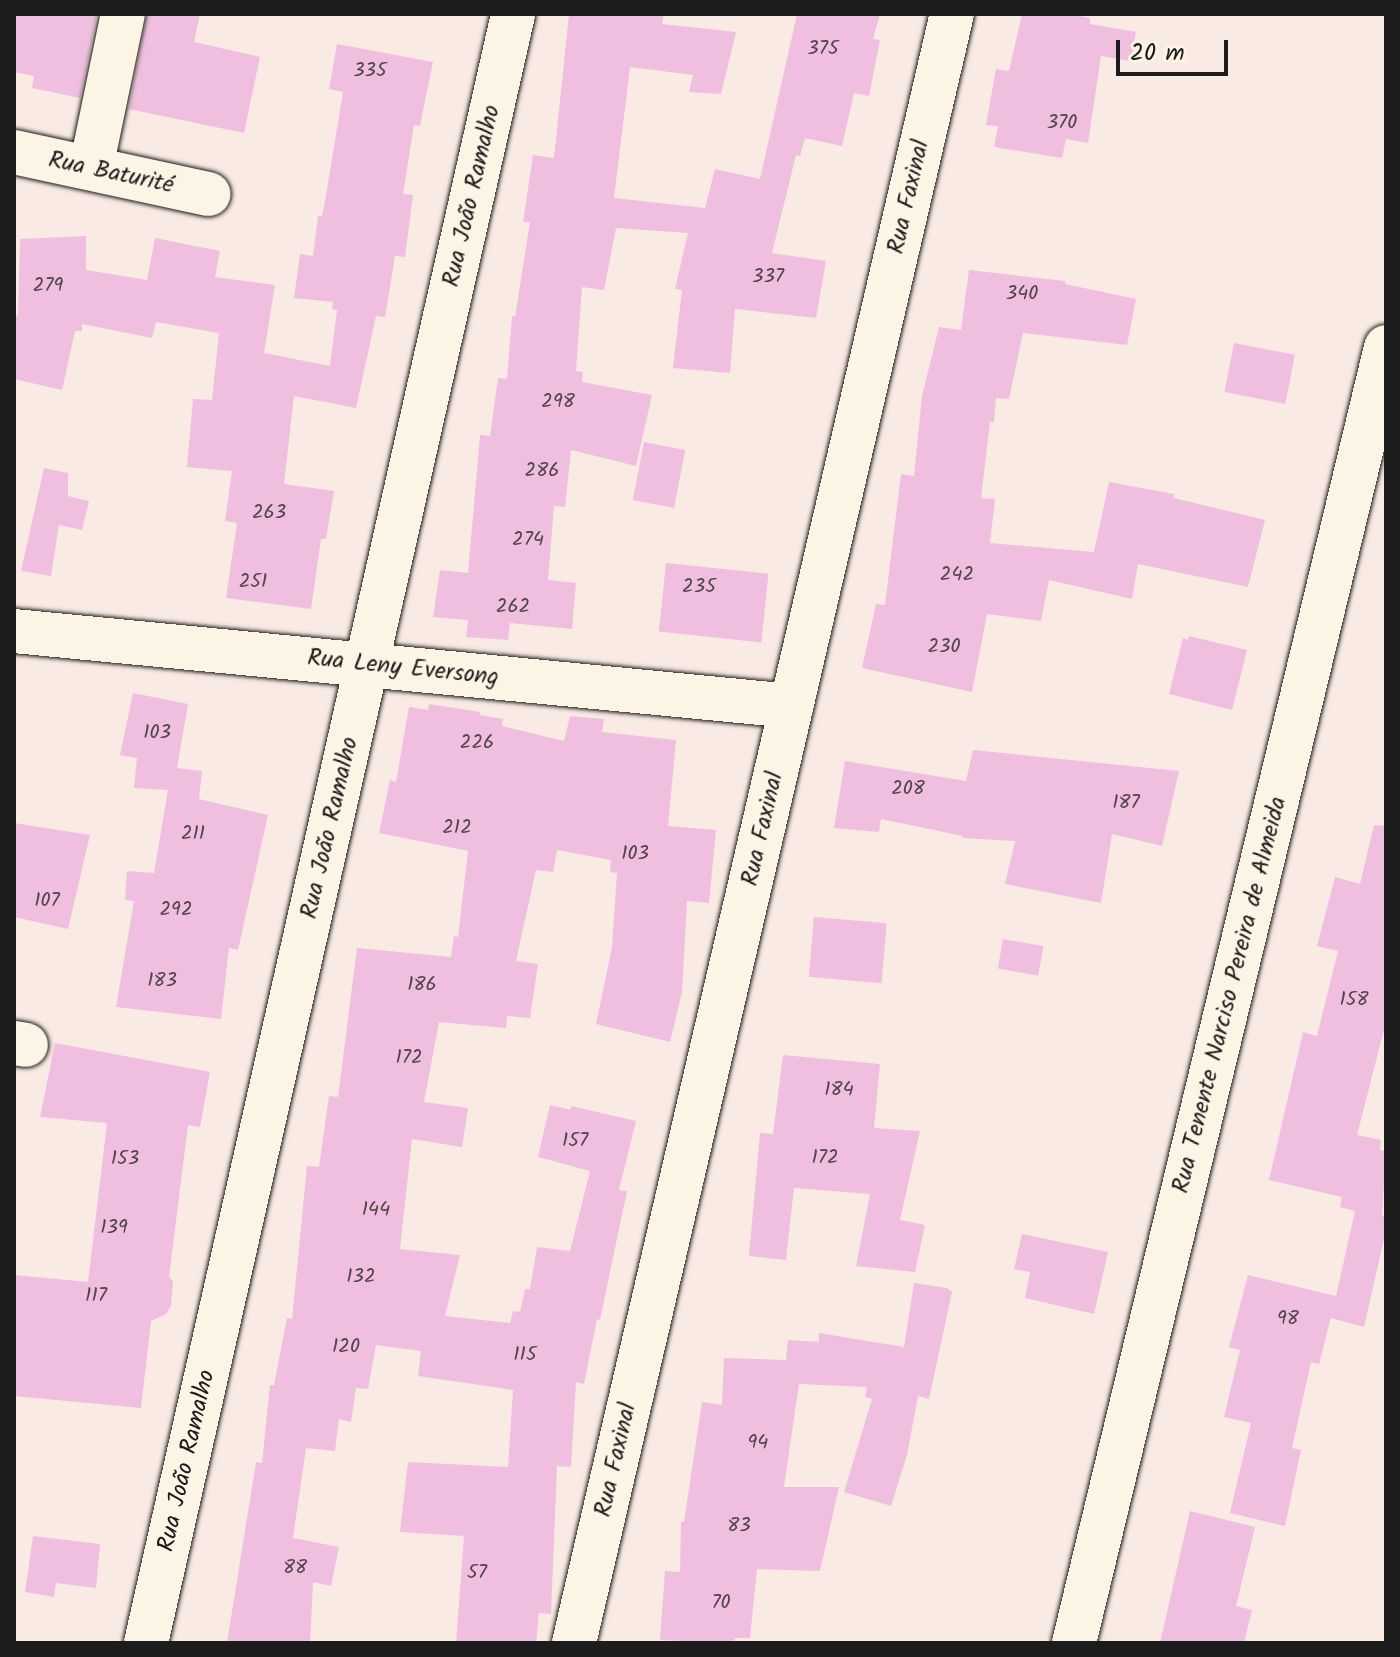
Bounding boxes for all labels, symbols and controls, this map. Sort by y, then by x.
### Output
scale bar [1120,24,1232,74]
text: 20 m [1130,34,1185,73]
house number: 375 [807,37,839,61]
house number: 335 [353,59,387,83]
street label: Rua João Ramalho [437,102,507,290]
house number: 370 [1047,111,1077,135]
street label: Rua Faxinal [882,137,936,257]
street label: Rua Baturité [46,146,176,200]
house number: 337 [752,265,784,289]
house number: 279 [33,274,63,298]
house number: 340 [1006,282,1038,306]
house number: 298 [541,390,575,414]
house number: 286 [525,459,559,483]
house number: 263 [252,501,286,525]
house number: 274 [512,528,544,552]
house number: 242 [940,563,974,587]
house number: 251 [239,570,267,594]
house number: 235 [682,575,716,599]
house number: 262 [496,595,530,619]
house number: 230 [927,635,961,659]
street label: Rua Leny Eversong [306,644,500,692]
house number: 103 [143,721,171,745]
house number: 226 [460,731,494,755]
street label: Rua João Ramalho [295,734,365,922]
street label: Rua Faxinal [736,769,790,889]
house number: 208 [891,777,925,801]
house number: 187 [1112,791,1140,815]
street label: Rua Tenente Narciso Pereira de Almeida [1167,794,1293,1196]
house number: 212 [442,816,472,840]
house number: 211 [181,822,205,846]
house number: 103 [621,842,649,866]
house number: 107 [34,889,60,913]
house number: 292 [160,898,192,922]
house number: 183 [147,969,177,993]
house number: 186 [407,973,437,997]
house number: 158 [1339,988,1369,1012]
house number: 172 [395,1046,423,1070]
house number: 184 [824,1078,854,1102]
house number: 157 [562,1129,588,1153]
house number: 172 [811,1146,839,1170]
house number: 153 [111,1147,139,1171]
house number: 144 [362,1198,390,1222]
house number: 139 [100,1216,128,1240]
house number: 132 [346,1265,376,1289]
house number: 117 [85,1284,107,1308]
house number: 98 [1277,1307,1299,1331]
house number: 120 [332,1335,360,1359]
house number: 115 [513,1343,537,1367]
street label: Rua João Ramalho [152,1367,222,1555]
street label: Rua Faxinal [589,1400,643,1520]
house number: 94 [748,1431,768,1455]
house number: 83 [727,1514,751,1538]
house number: 88 [283,1556,307,1580]
house number: 57 [467,1561,487,1585]
house number: 70 [711,1591,731,1615]

